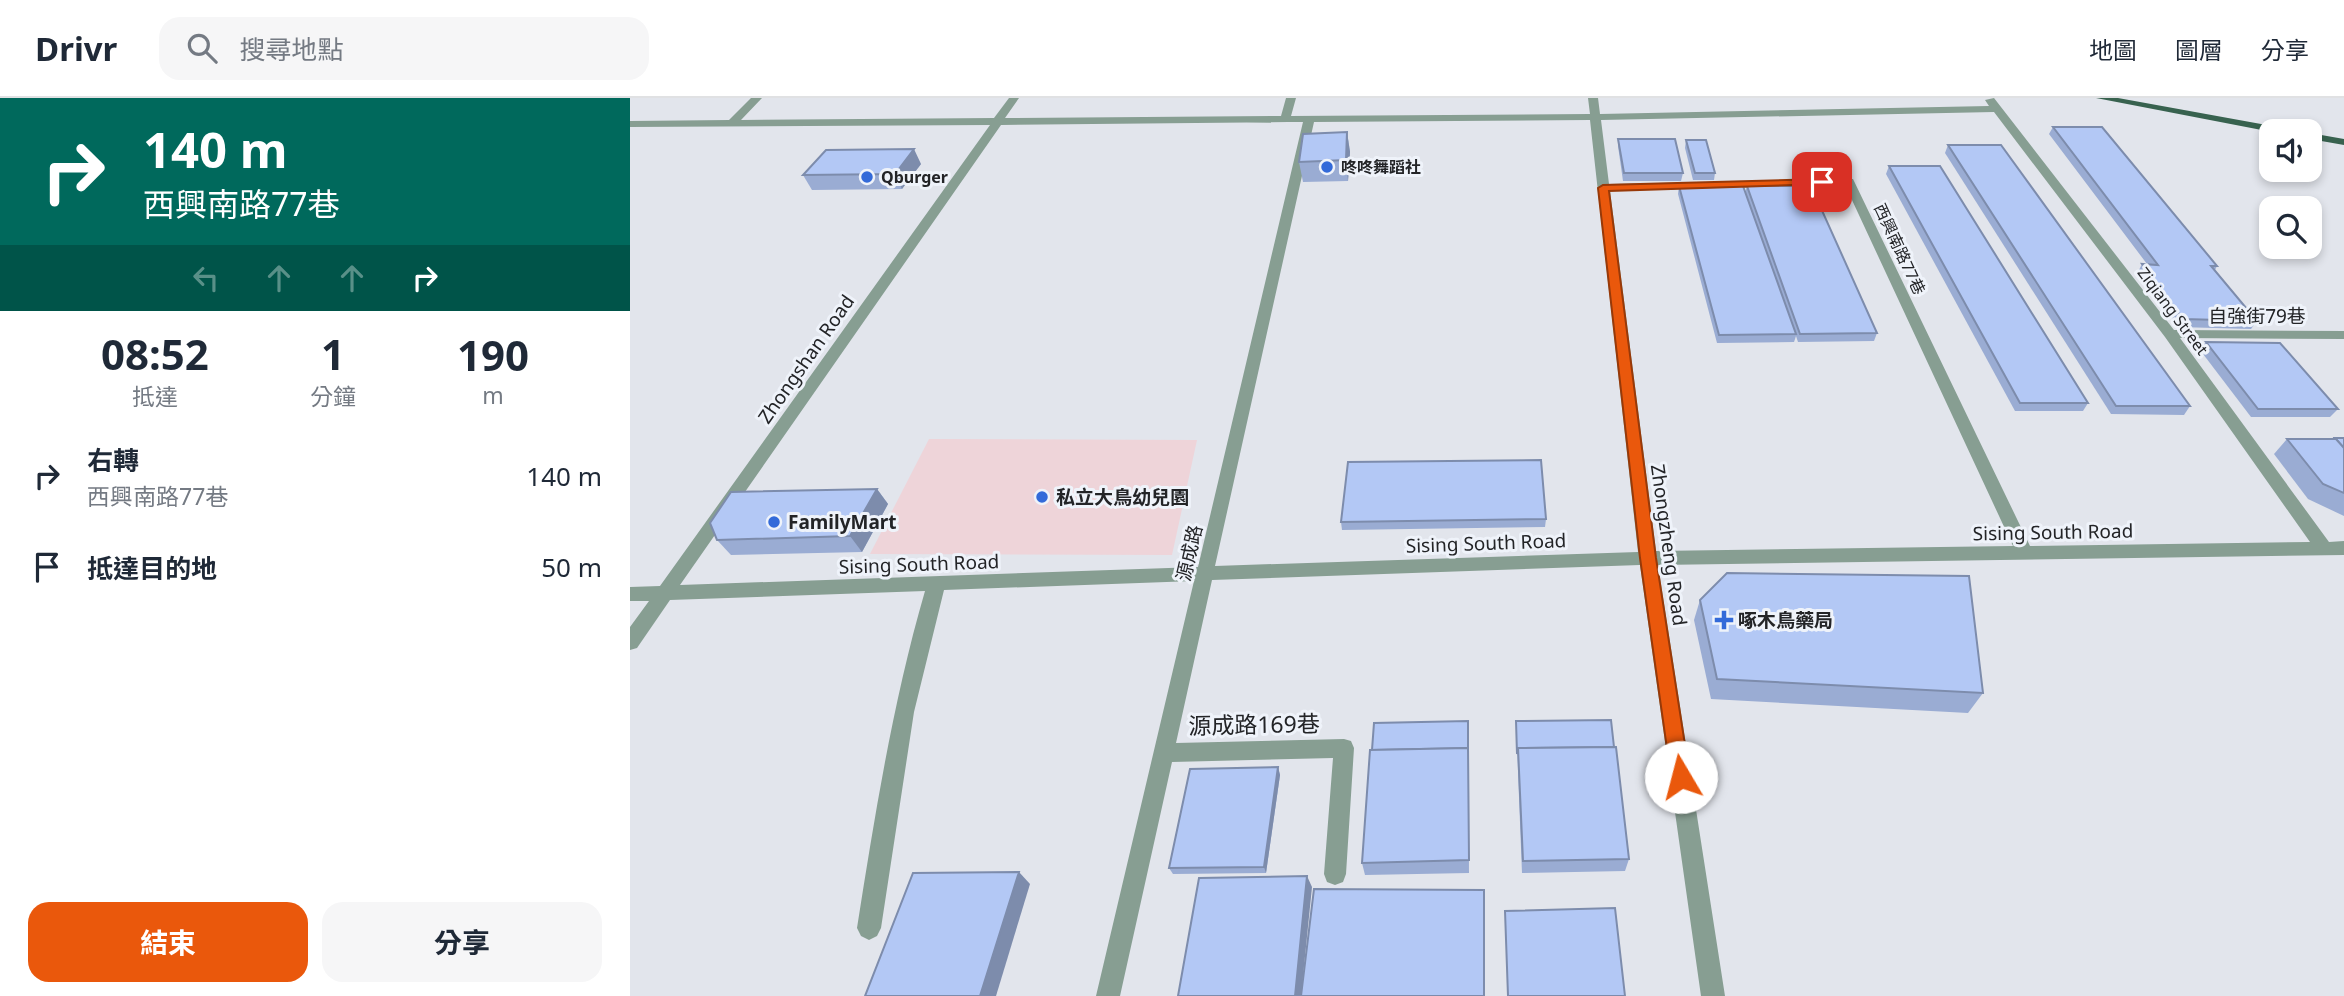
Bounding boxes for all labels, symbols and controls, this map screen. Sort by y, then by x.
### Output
search box [159,17,649,80]
text: Drivr [35,26,117,71]
icon: search [183,29,221,67]
text: 搜尋地點 [239,31,343,67]
text: 地圖 [2089,33,2137,66]
text: 圖層 [2175,33,2223,66]
text: 分享 [2261,33,2309,66]
text: 140 m [143,116,288,182]
map controls [2259,119,2322,259]
button: sound [2259,119,2322,182]
icon: right [28,126,119,217]
pin [1792,152,1852,212]
place label: 咚咚舞蹈社 [1341,156,1421,178]
marker: 咚咚舞蹈社 [1319,159,1335,175]
icon: arrive [1803,163,1841,201]
place label: Qburger [881,166,948,188]
marker: Qburger [859,169,875,185]
text: 西興南路77巷 [143,182,340,225]
button: search [2259,196,2322,259]
street label: 西興南路77巷 [1869,200,1931,298]
icon: left [187,259,225,297]
icon: ahead [260,259,298,297]
icon: ahead [333,259,371,297]
icon: right [406,259,444,297]
street label: Ziqiang Street [2133,263,2213,360]
street label: Zhongshan Road [752,290,860,428]
street label: 自強街79巷 [2208,303,2306,329]
text: 08:52 [101,325,209,382]
text: 1 [321,325,345,382]
text: 190 [457,326,529,383]
text: m [482,379,504,411]
text: 抵達 [132,380,178,412]
text: 分鐘 [310,380,356,412]
text: 右轉 [87,442,139,478]
icon: right [28,457,66,495]
text: 140 m [526,458,602,494]
street label: Zhongzheng Road [1645,463,1693,627]
text: 西興南路77巷 [87,480,228,512]
place label: 私立大鳥幼兒園 [1056,484,1189,510]
marker: 私立大鳥幼兒園 [1034,489,1050,505]
place label: FamilyMart [788,509,897,535]
marker: FamilyMart [766,514,782,530]
street label: Sising South Road [1972,518,2134,546]
street label: 源成路 [1170,522,1208,584]
street label: Sising South Road [1405,527,1567,559]
icon: arrive [28,548,66,586]
street label: Sising South Road [838,548,1000,580]
text: 50 m [541,549,602,585]
text: 抵達目的地 [87,550,217,586]
place label: 啄木鳥藥局 [1738,607,1833,633]
marker: 啄木鳥藥局 [1716,612,1732,628]
street label: 源成路169巷 [1188,707,1320,741]
position arrow [1644,740,1718,814]
button: 結束 [28,902,308,982]
button: 分享 [322,902,602,982]

